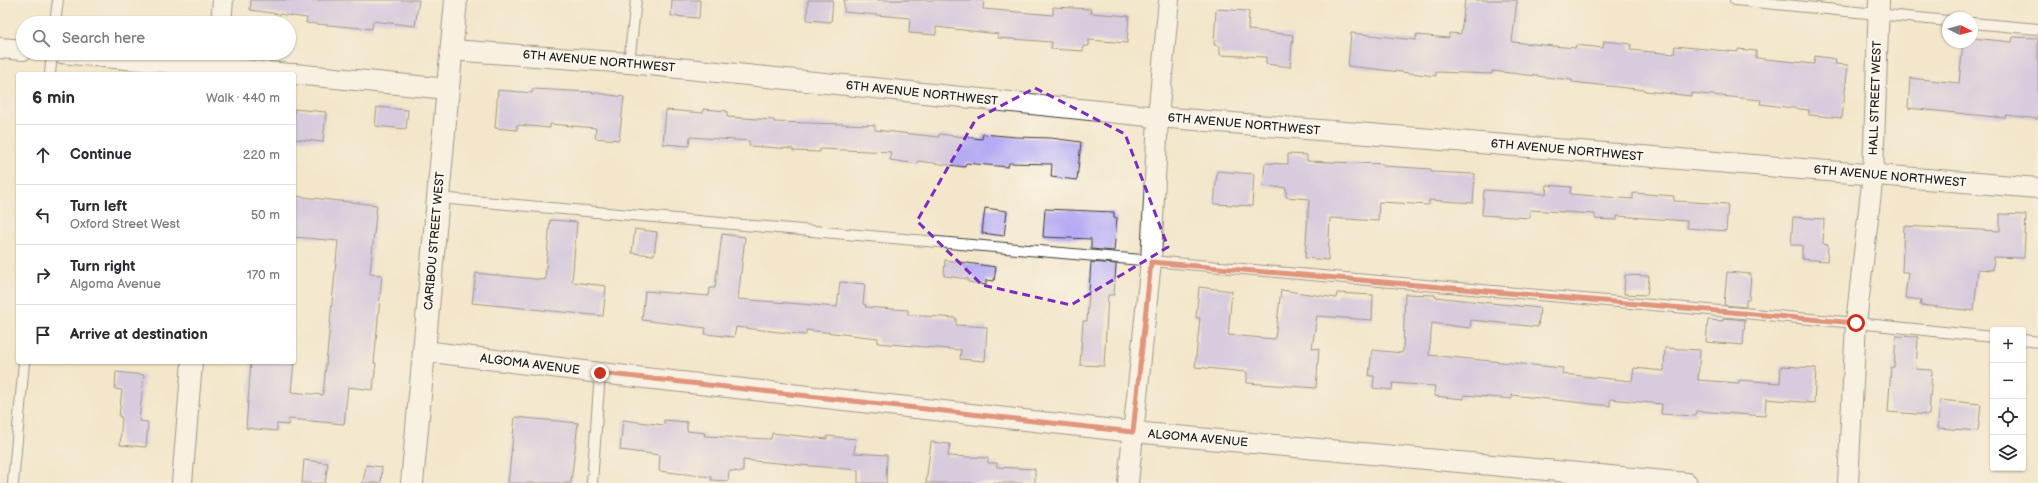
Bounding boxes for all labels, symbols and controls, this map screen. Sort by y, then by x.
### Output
north arrow [1942,12,1978,48]
search box [16,16,296,60]
icon: search [30,27,52,49]
text: Search here [62,29,145,48]
street label: HALL STREET WEST [1866,40,1885,156]
street label: 6TH AVENUE NORTHWEST [522,47,677,76]
street label: 6TH AVENUE NORTHWEST [845,78,1000,109]
text: 6 min [32,88,75,108]
text: Walk · 440 m [206,90,280,106]
street label: 6TH AVENUE NORTHWEST [1167,110,1322,139]
street label: 6TH AVENUE NORTHWEST [1490,136,1645,165]
icon: ahead [32,144,54,166]
text: Continue [70,145,132,164]
text: 220 m [243,147,280,163]
street label: 6TH AVENUE NORTHWEST [1813,162,1968,191]
street label: CARIBOU STREET WEST [421,170,448,311]
text: Turn left [70,197,127,216]
icon: left [32,204,54,226]
text: 50 m [251,207,280,223]
text: Oxford Street West [70,216,180,232]
text: Turn right [70,257,135,276]
icon: right [32,264,54,286]
text: 170 m [247,267,280,283]
text: Algoma Avenue [70,276,161,292]
route start [1847,314,1865,332]
icon: arrive [32,324,54,346]
text: Arrive at destination [70,325,208,344]
map controls [1990,327,2026,471]
button: + [1990,327,2026,363]
street label: ALGOMA AVENUE [479,351,581,378]
button: − [1990,363,2026,399]
route end [591,364,609,382]
button: locate [1990,399,2026,435]
street label: ALGOMA AVENUE [1147,427,1249,450]
button: layers [1990,435,2026,471]

